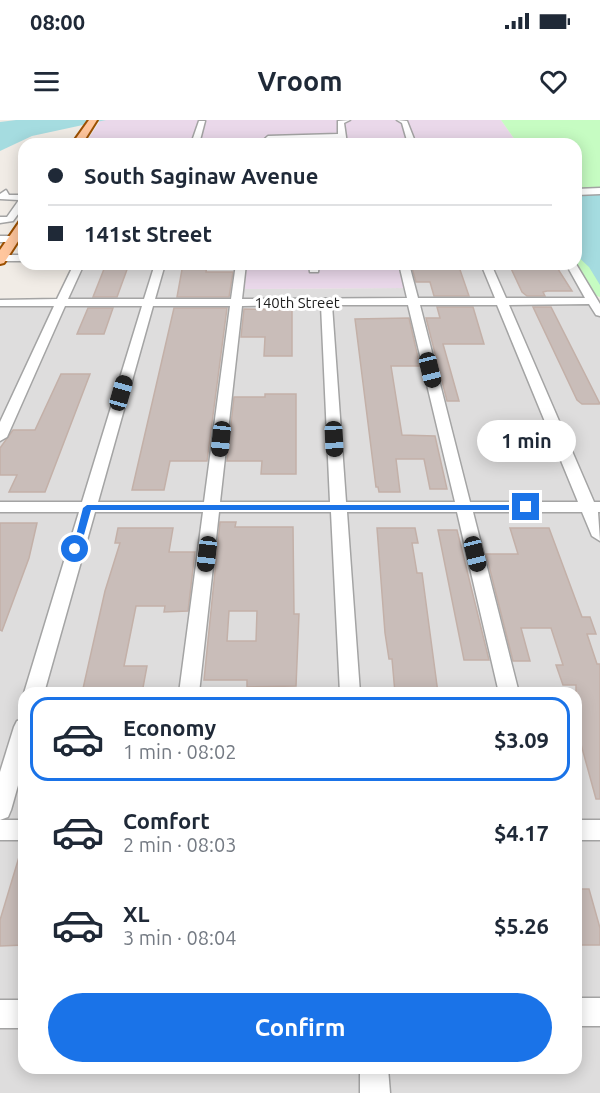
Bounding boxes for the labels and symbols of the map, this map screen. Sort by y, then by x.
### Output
street label: 140th Street [254,294,340,311]
car [417,350,443,390]
car [107,373,135,413]
car [210,420,232,458]
callout: 1 min [476,420,576,462]
car [324,421,344,457]
route end [512,493,539,520]
car [462,534,488,574]
route start [61,535,88,562]
car [196,535,218,573]

